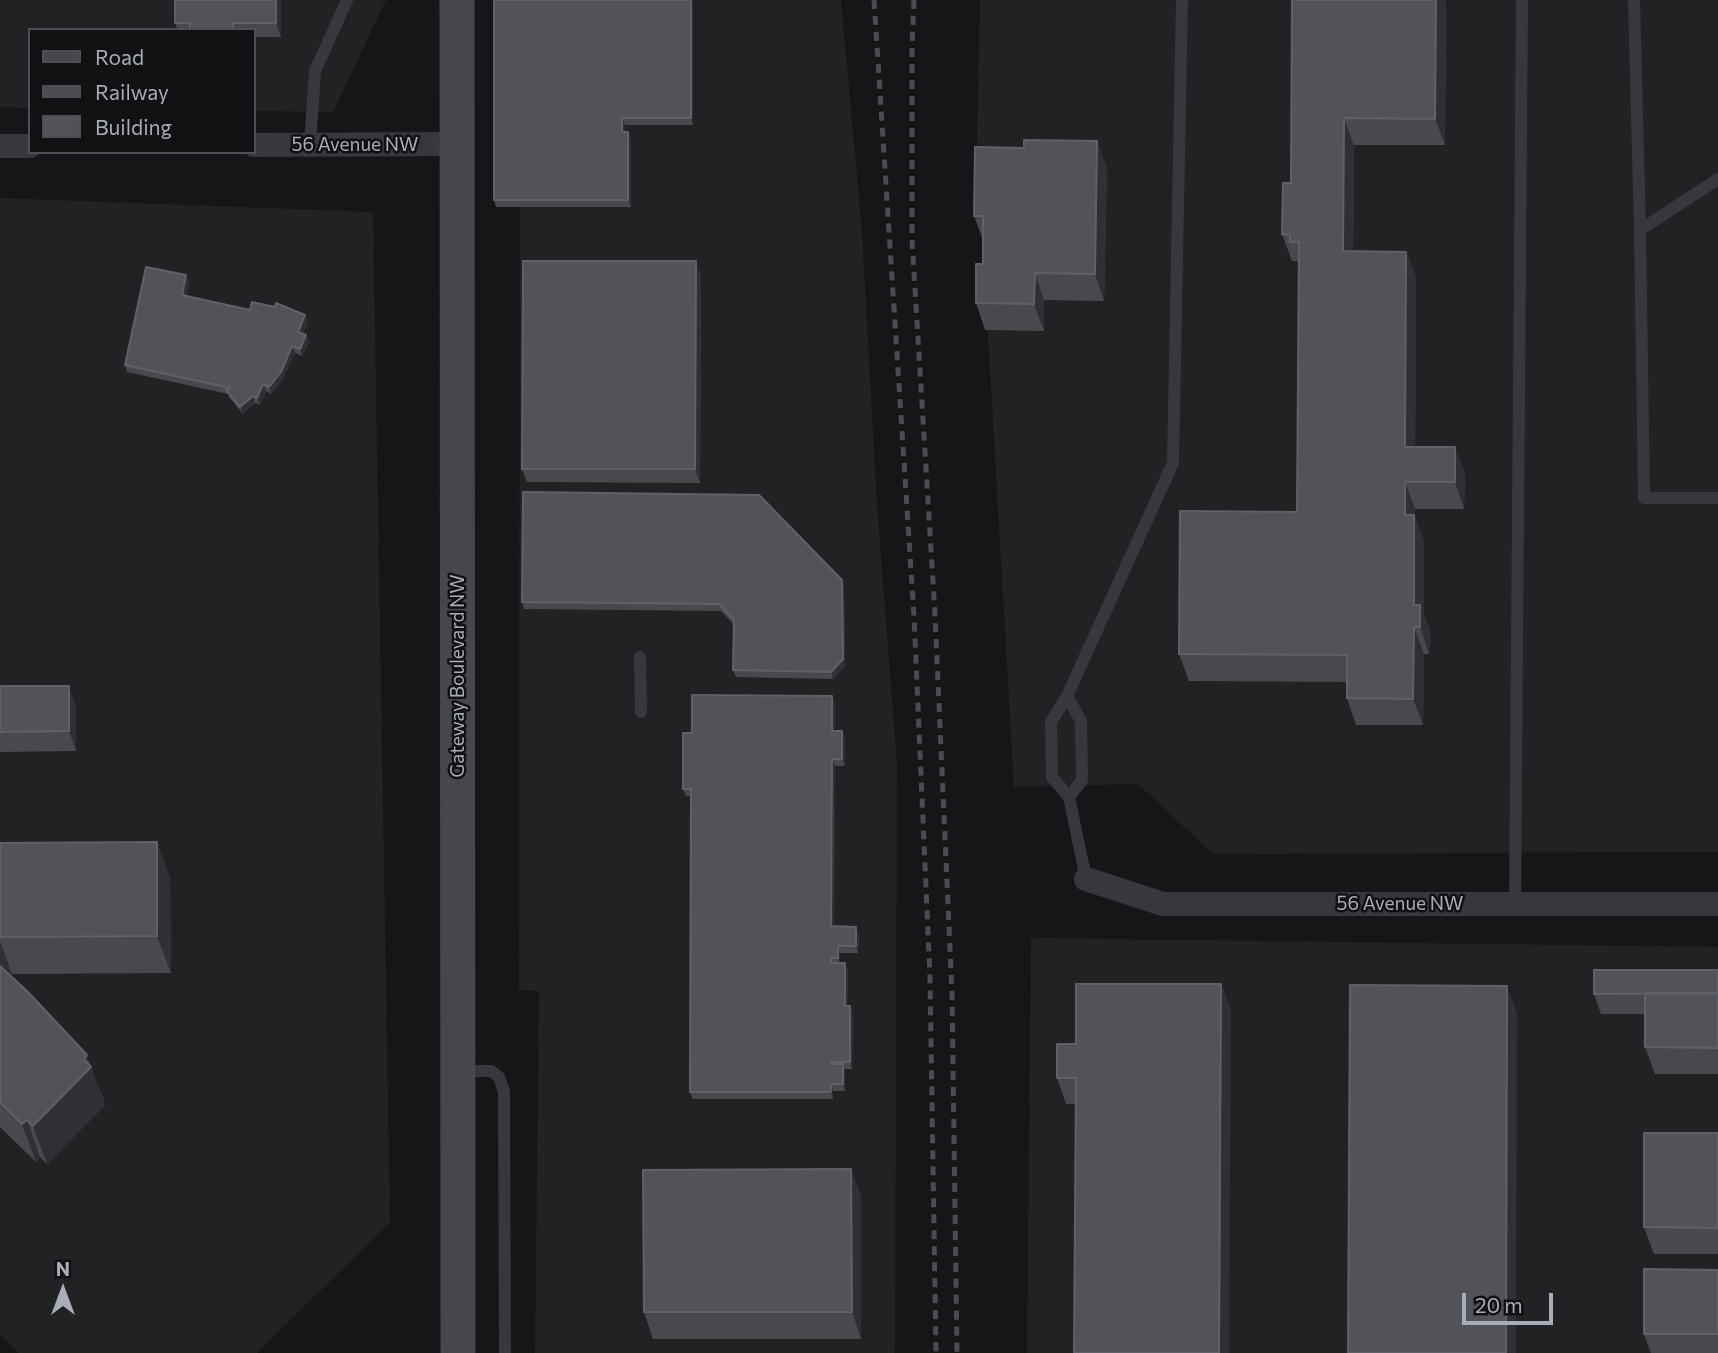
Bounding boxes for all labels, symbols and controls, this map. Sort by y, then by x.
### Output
legend [28,28,256,154]
text: Road [95,44,144,69]
text: Railway [95,79,169,104]
text: Building [95,114,172,139]
street label: 56 Avenue NW [292,134,418,156]
street label: Gateway Boulevard NW [447,574,469,778]
street label: 56 Avenue NW [1337,893,1463,915]
north arrow [28,1255,98,1325]
text: N [56,1257,70,1280]
scale bar [1466,1280,1557,1324]
text: 20 m [1475,1292,1523,1317]

